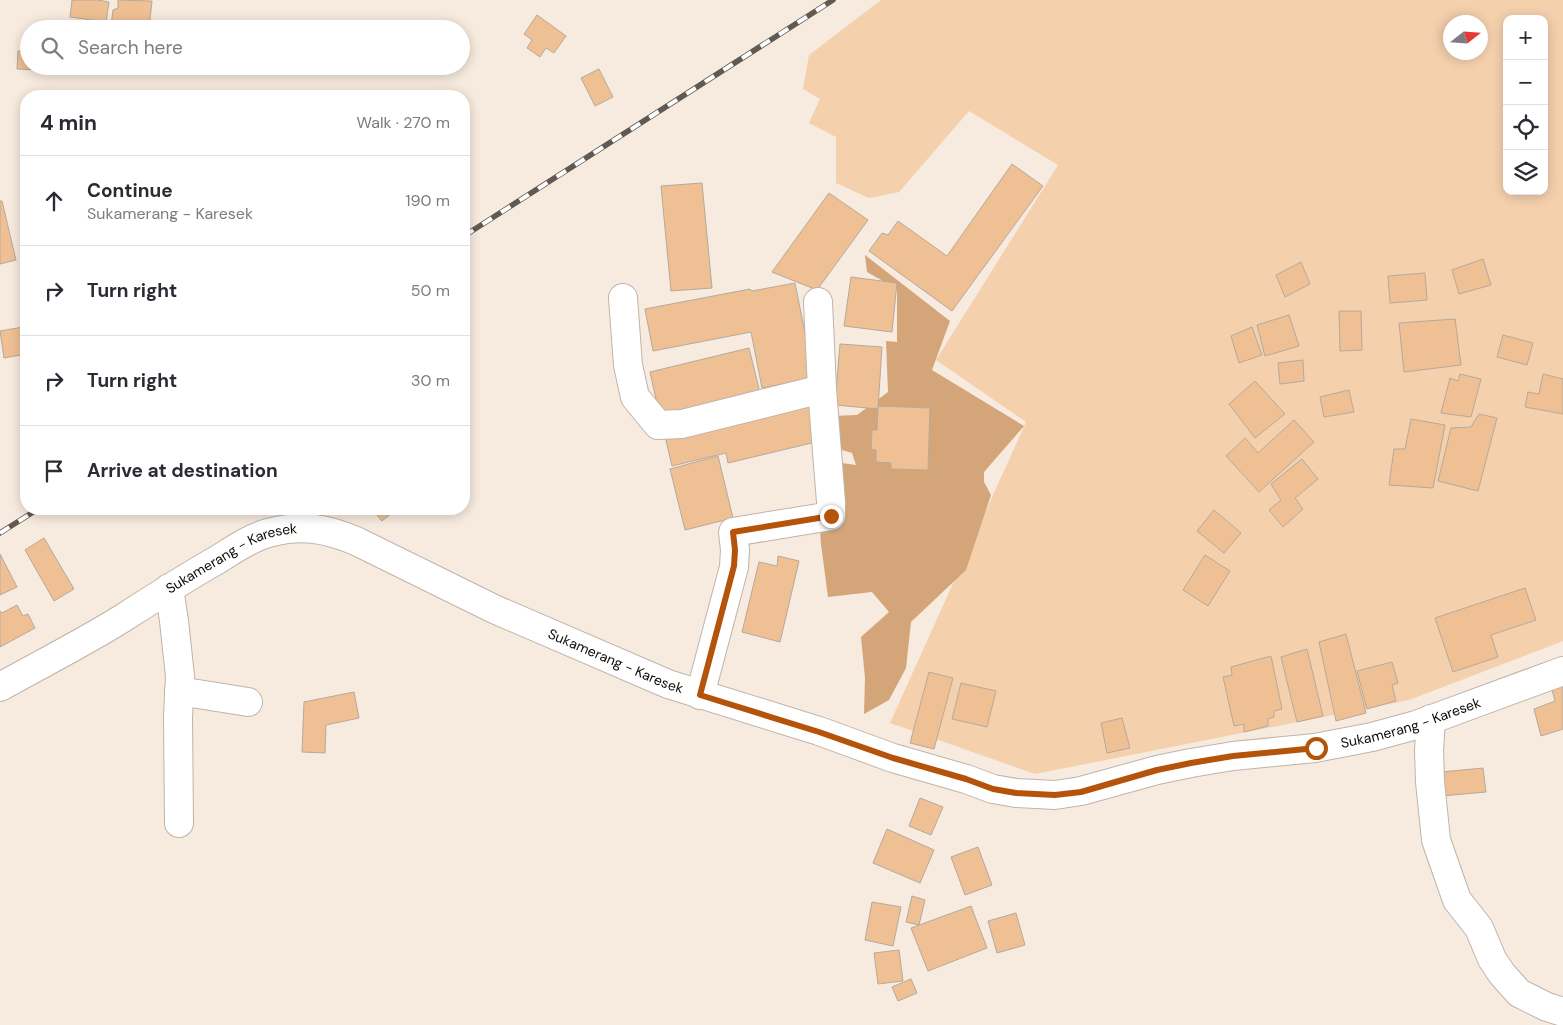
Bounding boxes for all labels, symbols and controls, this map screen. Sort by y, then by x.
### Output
north arrow [1443,15,1488,60]
map controls [1503,15,1548,195]
button: + [1503,15,1548,60]
search box [20,20,470,75]
icon: search [38,34,66,62]
text: Search here [78,35,183,60]
button: − [1503,60,1548,105]
button: locate [1503,105,1548,150]
text: 4 min [40,109,97,137]
text: Walk · 270 m [357,112,450,133]
button: layers [1503,150,1548,195]
text: Continue [87,178,173,203]
icon: ahead [40,187,68,215]
text: 190 m [406,190,450,211]
text: Sukamerang - Karesek [87,203,253,224]
icon: right [40,277,68,305]
text: Turn right [87,278,177,303]
text: 50 m [411,280,450,301]
icon: right [40,367,68,395]
text: Turn right [87,368,177,393]
text: 30 m [411,370,450,391]
icon: arrive [40,457,68,485]
text: Arrive at destination [87,458,278,483]
route end [820,505,843,528]
street label: Sukamerang - Karesek [162,519,298,597]
street label: Sukamerang - Karesek [545,624,686,697]
street label: Sukamerang - Karesek [1339,693,1483,752]
route start [1305,737,1328,760]

